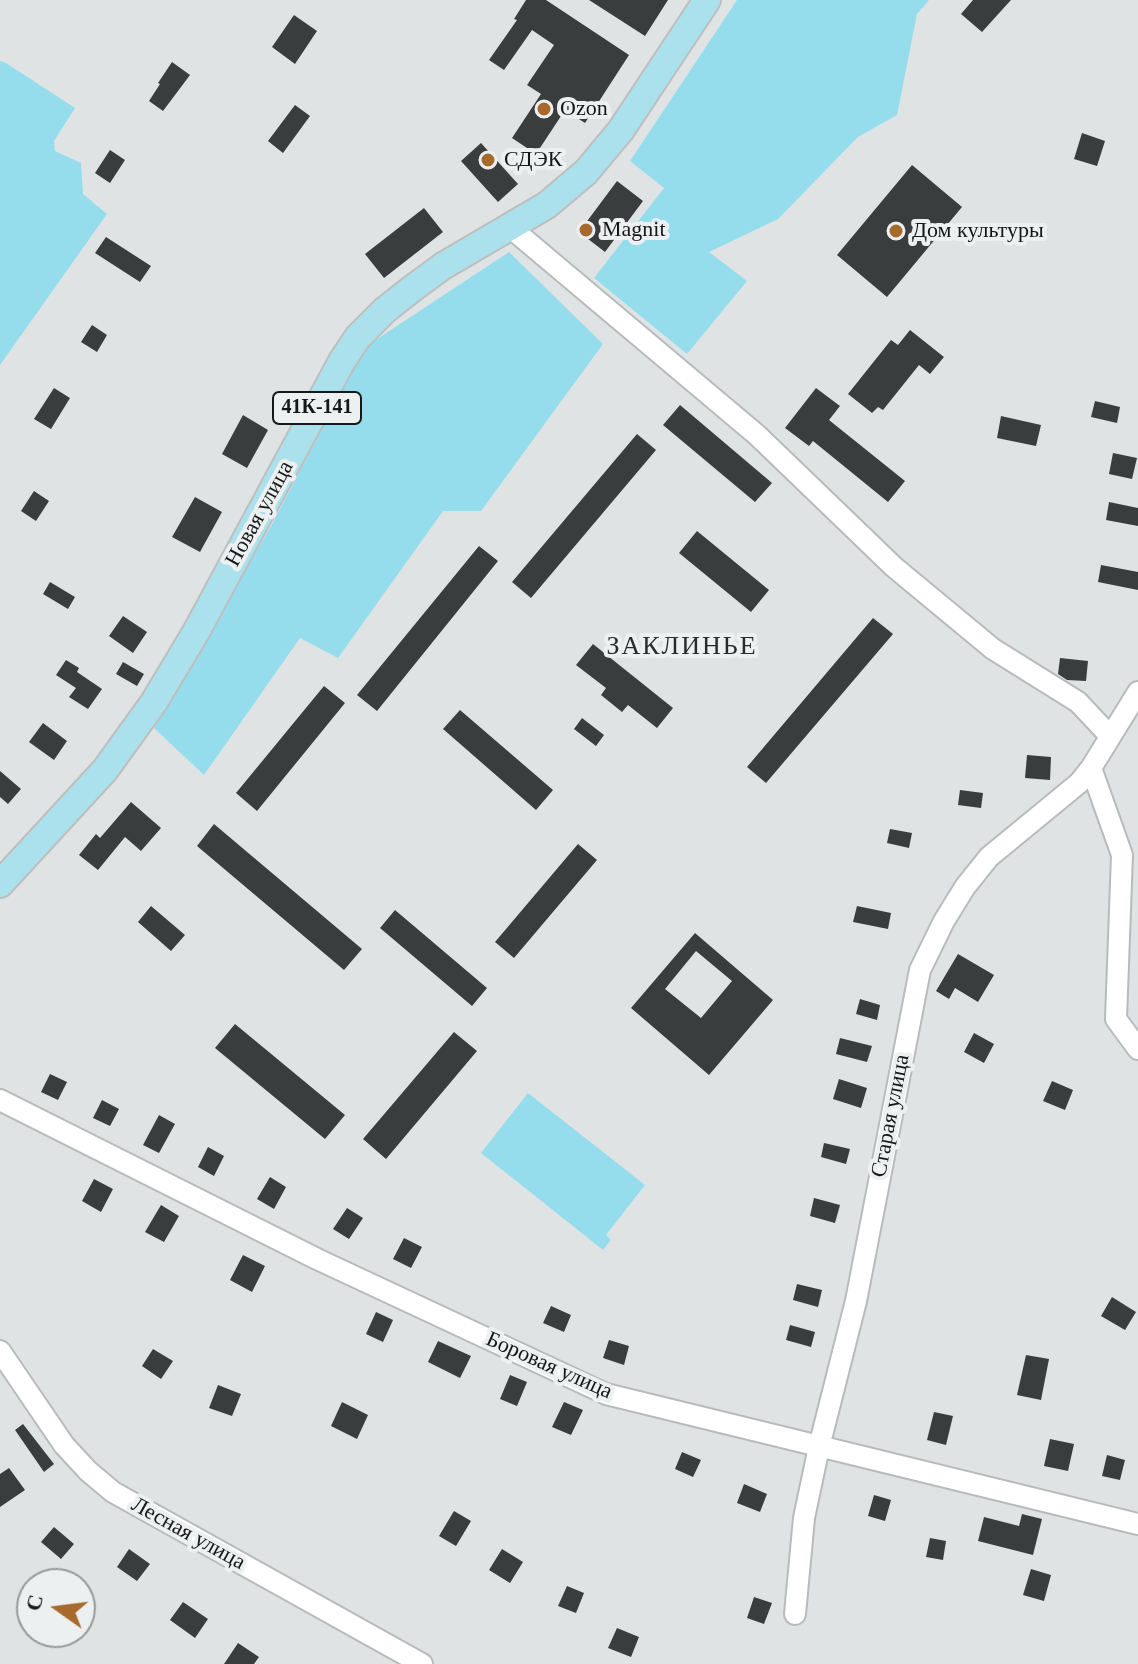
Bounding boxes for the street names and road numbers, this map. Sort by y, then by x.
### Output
road number: 41К-141 [273,392,361,424]
street label: Новая улица [220,457,300,571]
street label: Старая улица [866,1052,916,1180]
street label: Боровая улица [482,1326,616,1406]
street label: Лесная улица [126,1492,250,1576]

